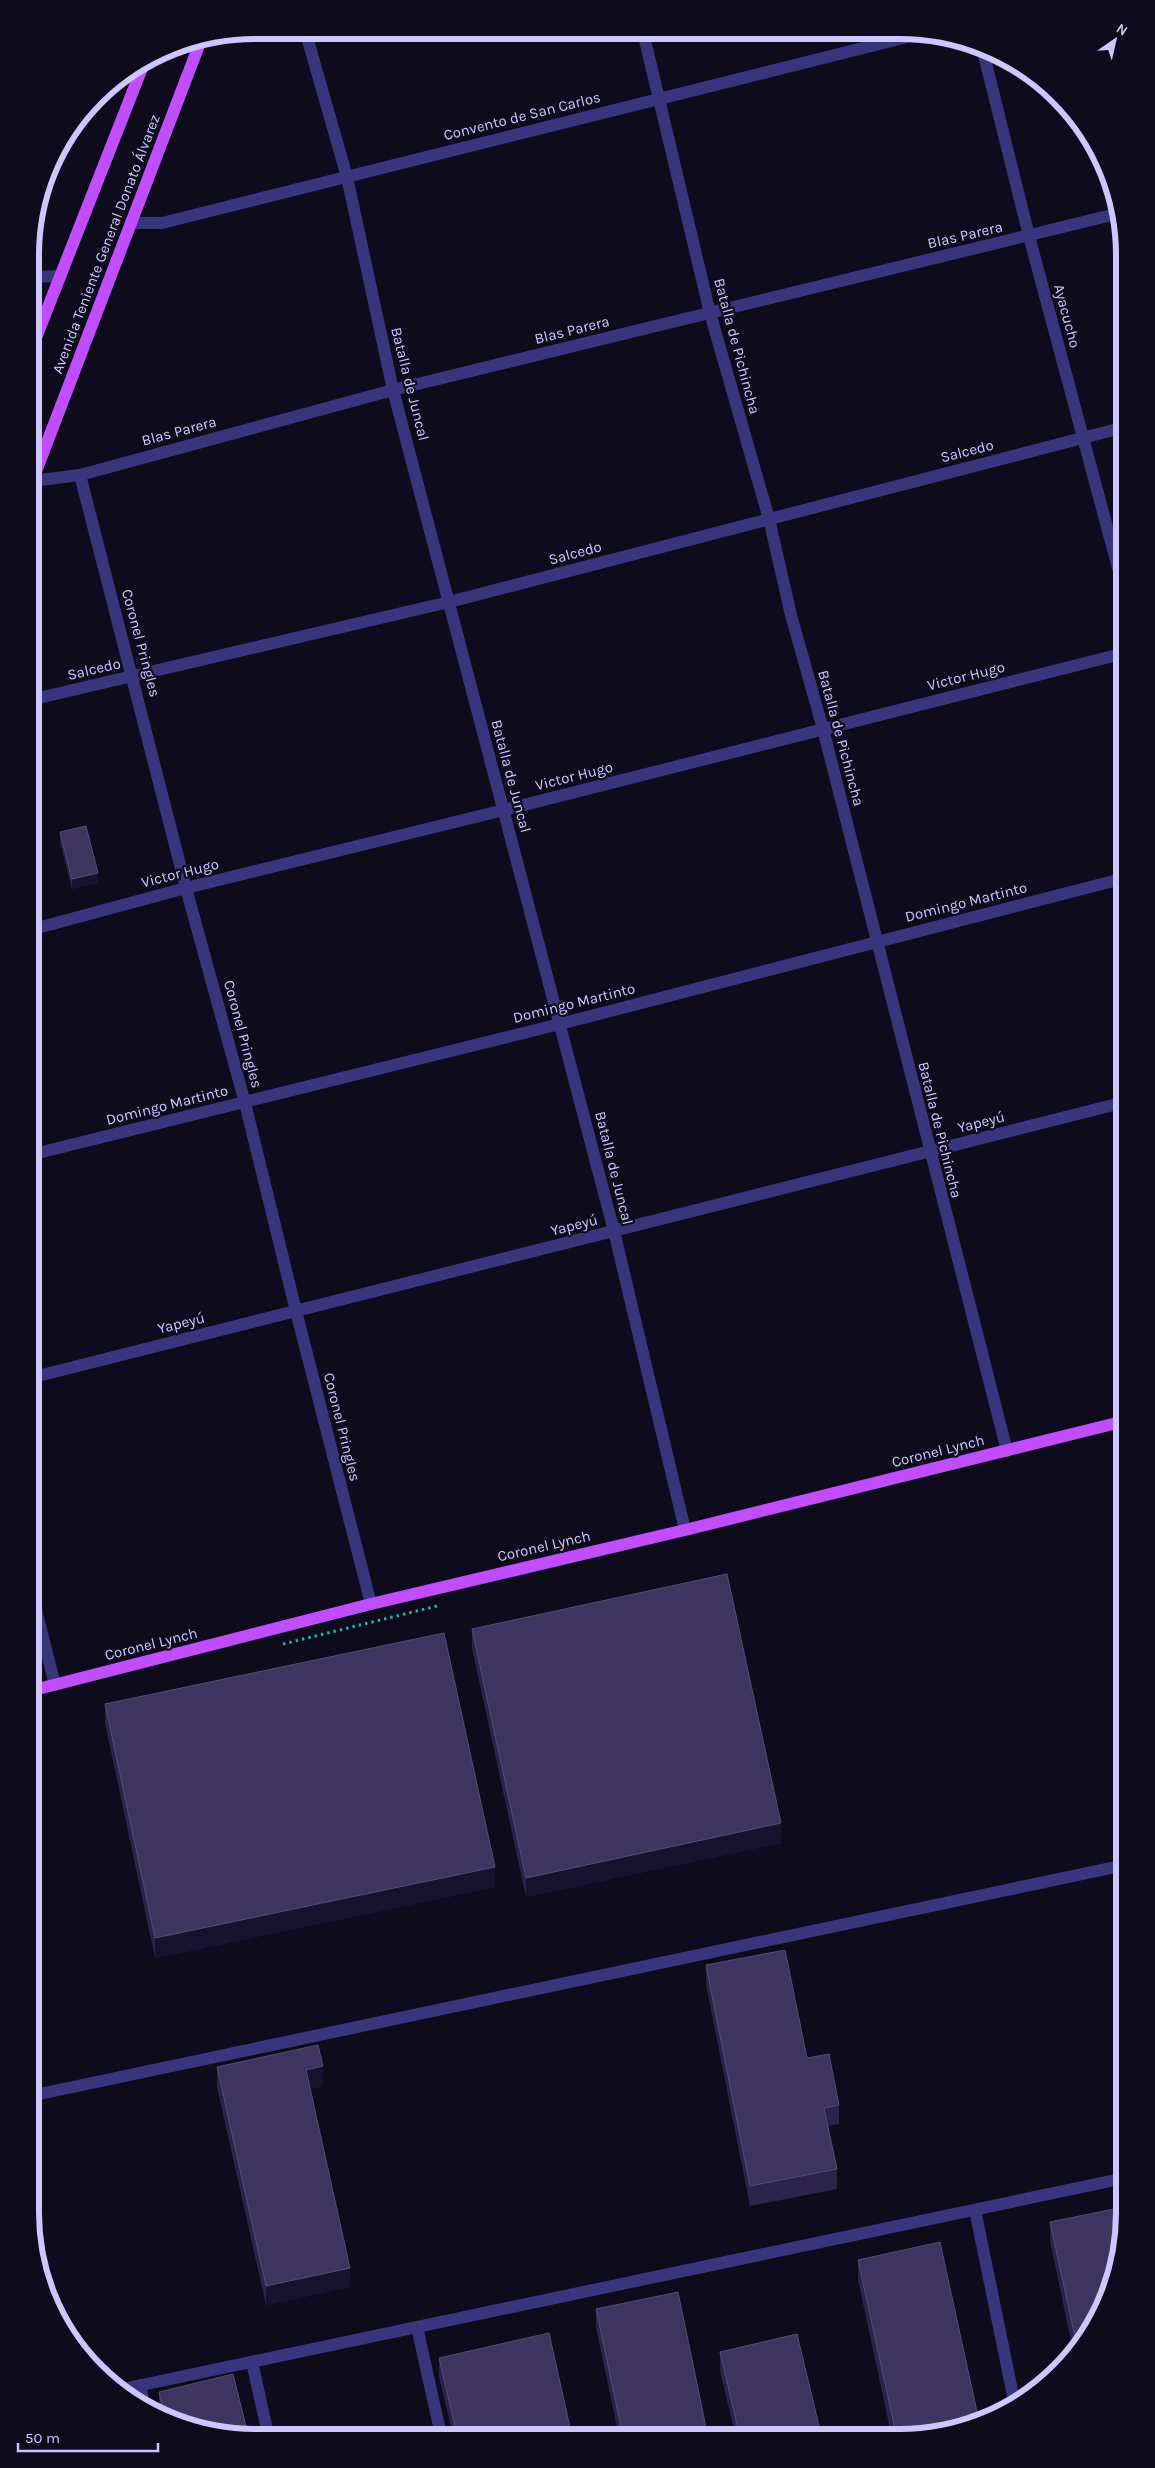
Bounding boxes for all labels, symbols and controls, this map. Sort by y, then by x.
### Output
north arrow [1090,15,1140,65]
text: N [1113,20,1131,39]
street label: Convento de San Carlos [442,88,602,144]
street label: Avenida Teniente General Donato Álvarez [48,112,164,376]
street label: Blas Parera [926,218,1004,252]
street label: Batalla de Pichincha [710,276,764,416]
street label: Ayacucho [1050,282,1084,350]
street label: Blas Parera [533,312,611,348]
street label: Batalla de Juncal [387,325,433,443]
street label: Blas Parera [140,412,218,450]
street label: Salcedo [939,436,995,466]
street label: Salcedo [547,537,603,569]
street label: Coronel Pringles [118,587,164,699]
street label: Salcedo [66,654,122,684]
street label: Victor Hugo [925,658,1007,694]
street label: Batalla de Pichincha [814,668,868,808]
street label: Batalla de Juncal [487,718,535,834]
street label: Victor Hugo [533,758,615,794]
street label: Victor Hugo [139,855,221,891]
street label: Domingo Martinto [903,878,1029,926]
street label: Coronel Pringles [220,978,266,1090]
street label: Domingo Martinto [511,979,637,1027]
street label: Batalla de Pichincha [914,1060,966,1200]
street label: Domingo Martinto [104,1081,230,1129]
street label: Yapeyú [955,1107,1007,1137]
street label: Batalla de Juncal [591,1109,637,1227]
street label: Yapeyú [548,1210,600,1240]
street label: Yapeyú [155,1308,207,1338]
street label: Coronel Pringles [320,1371,364,1483]
street label: Coronel Lynch [890,1431,986,1471]
street label: Coronel Lynch [496,1527,592,1565]
street label: Coronel Lynch [103,1624,199,1664]
scale bar [18,2420,158,2452]
text: 50 m [25,2429,60,2447]

